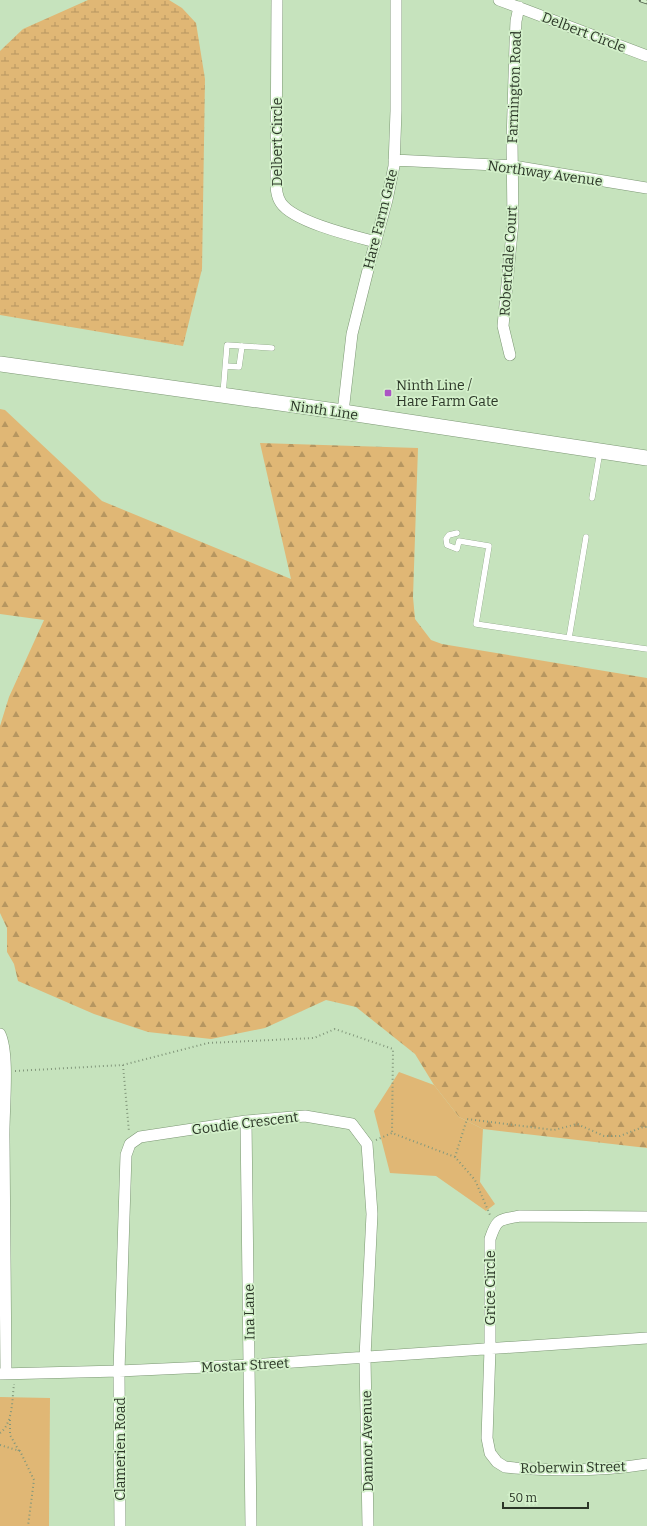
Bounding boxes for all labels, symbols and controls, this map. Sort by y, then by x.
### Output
street label: Delbert Circle [539,9,628,56]
street label: Farmington Road [504,30,525,144]
street label: Delbert Circle [269,98,286,186]
street label: Northway Avenue [486,157,604,190]
street label: Hare Farm Gate [360,167,401,271]
street label: Robertdale Court [496,205,521,317]
place label: Ninth Line / Hare Farm Gate [396,377,499,410]
marker: Ninth Line / Hare Farm Gate [383,388,393,398]
street label: Ninth Line [289,397,359,424]
street label: Goudie Crescent [191,1109,299,1138]
street label: Grice Circle [482,1250,499,1326]
street label: Ina Lane [241,1284,258,1340]
street label: Mostar Street [201,1355,289,1376]
street label: Dannor Avenue [358,1390,377,1492]
street label: Clamerien Road [112,1397,129,1501]
street label: Roberwin Street [520,1458,626,1477]
scale bar [503,1484,588,1510]
text: 50 m [509,1491,538,1505]

